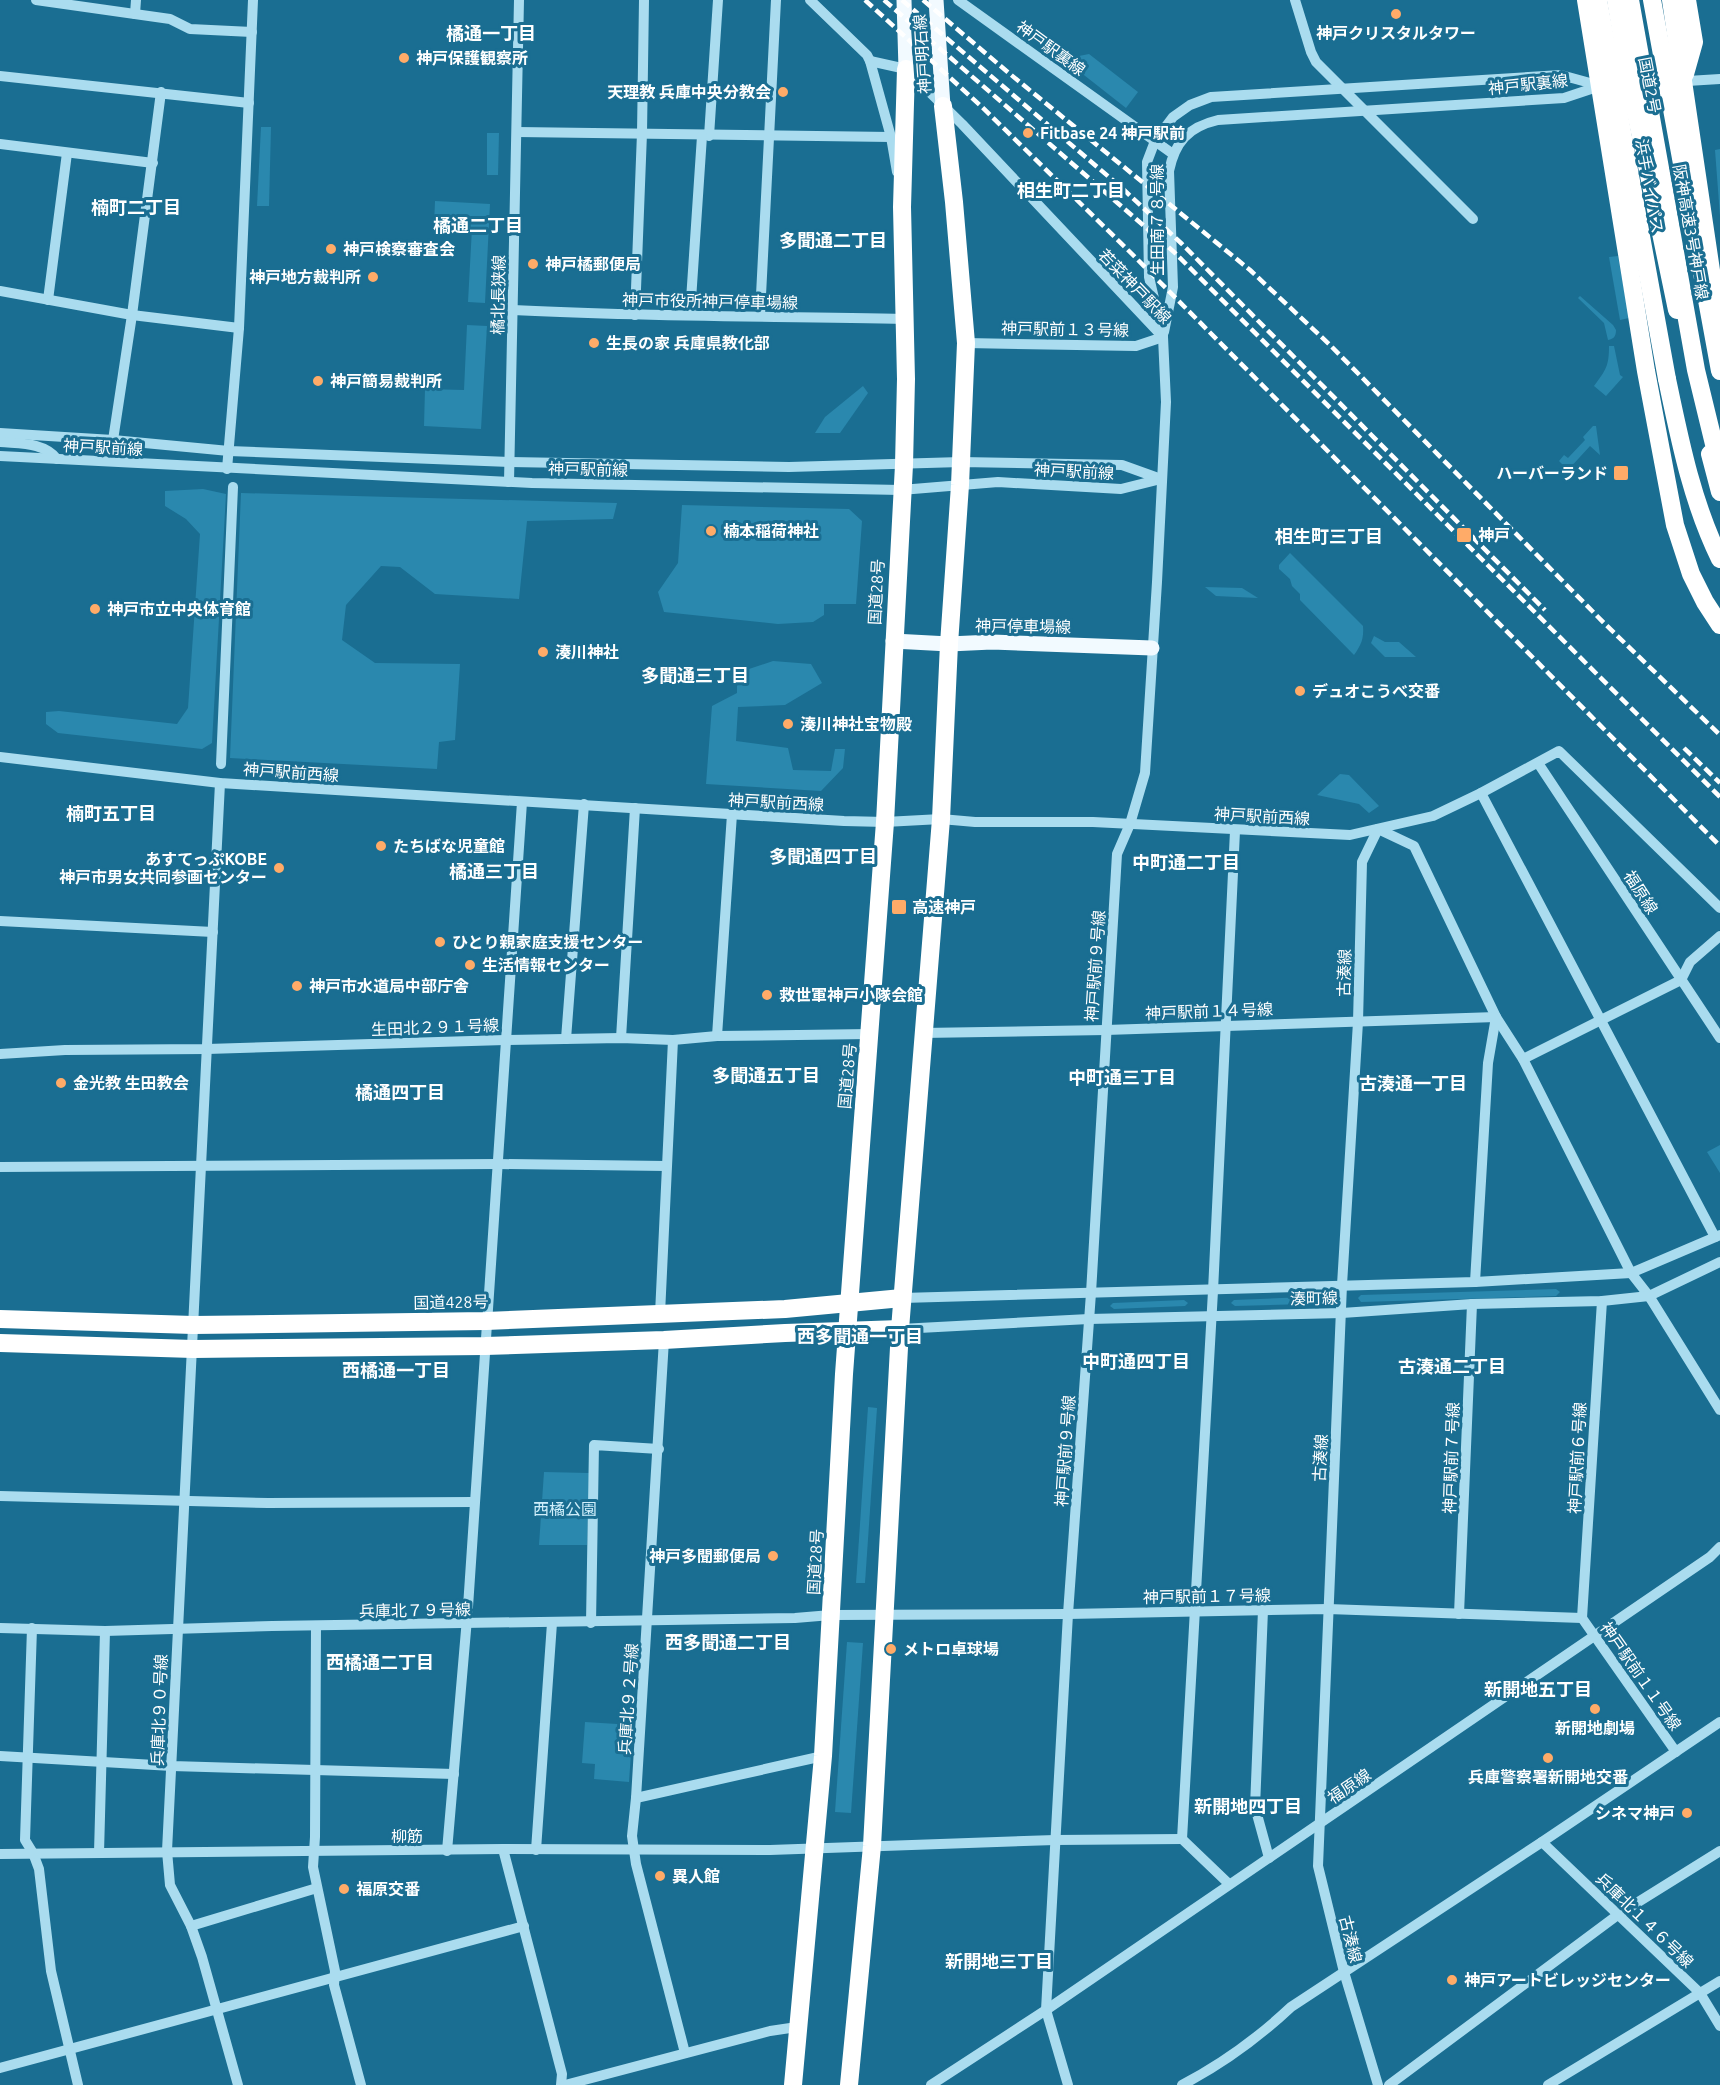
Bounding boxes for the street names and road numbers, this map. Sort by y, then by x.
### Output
street label: 神戸明石線 [910,13,934,95]
street label: 神戸駅裏線 [1013,17,1089,79]
street label: 国道2号 [1636,55,1664,115]
street label: 神戸駅裏線 [1487,71,1569,97]
street label: 浜手バイパス [1633,137,1667,235]
street label: 阪神高速3号神戸線 [1670,163,1712,301]
street label: 生田南７８号線 [1148,164,1166,276]
street label: 若菜神戸駅線 [1095,245,1175,327]
street label: 橘北長狭線 [488,255,508,335]
street label: 神戸市役所神戸停車場線 [622,290,798,312]
street label: 神戸駅前１３号線 [1001,319,1129,339]
street label: 神戸駅前線 [63,436,143,458]
street label: 神戸駅前線 [548,459,628,479]
street label: 神戸駅前線 [1034,460,1114,482]
street label: 国道28号 [865,559,887,625]
street label: 神戸停車場線 [975,616,1071,636]
street label: 神戸駅前西線 [242,760,340,784]
street label: 神戸駅前西線 [728,790,824,814]
street label: 神戸駅前西線 [1214,804,1310,828]
street label: 福原線 [1620,867,1662,917]
street label: 神戸駅前９号線 [1082,910,1108,1022]
street label: 古湊線 [1335,949,1353,997]
street label: 神戸駅前１４号線 [1145,1000,1273,1022]
street label: 生田北２９１号線 [371,1016,499,1038]
street label: 国道28号 [835,1042,859,1110]
street label: 湊町線 [1290,1289,1338,1307]
street label: 国道428号 [413,1292,489,1312]
street label: 神戸駅前９号線 [1052,1395,1078,1507]
street label: 神戸駅前７号線 [1440,1402,1462,1514]
street label: 神戸駅前６号線 [1565,1402,1589,1514]
street label: 古湊線 [1310,1434,1330,1482]
street label: 国道28号 [804,1529,826,1595]
street label: 神戸駅前１７号線 [1143,1586,1271,1606]
street label: 兵庫北７９号線 [359,1600,471,1620]
street label: 神戸駅前１１号線 [1597,1618,1685,1734]
street label: 兵庫北９２号線 [615,1643,641,1755]
street label: 兵庫北９０号線 [148,1654,170,1766]
street label: 福原線 [1324,1765,1374,1807]
street label: 柳筋 [391,1827,423,1845]
street label: 兵庫北１４６号線 [1593,1869,1697,1971]
street label: 古湊線 [1336,1914,1366,1964]

